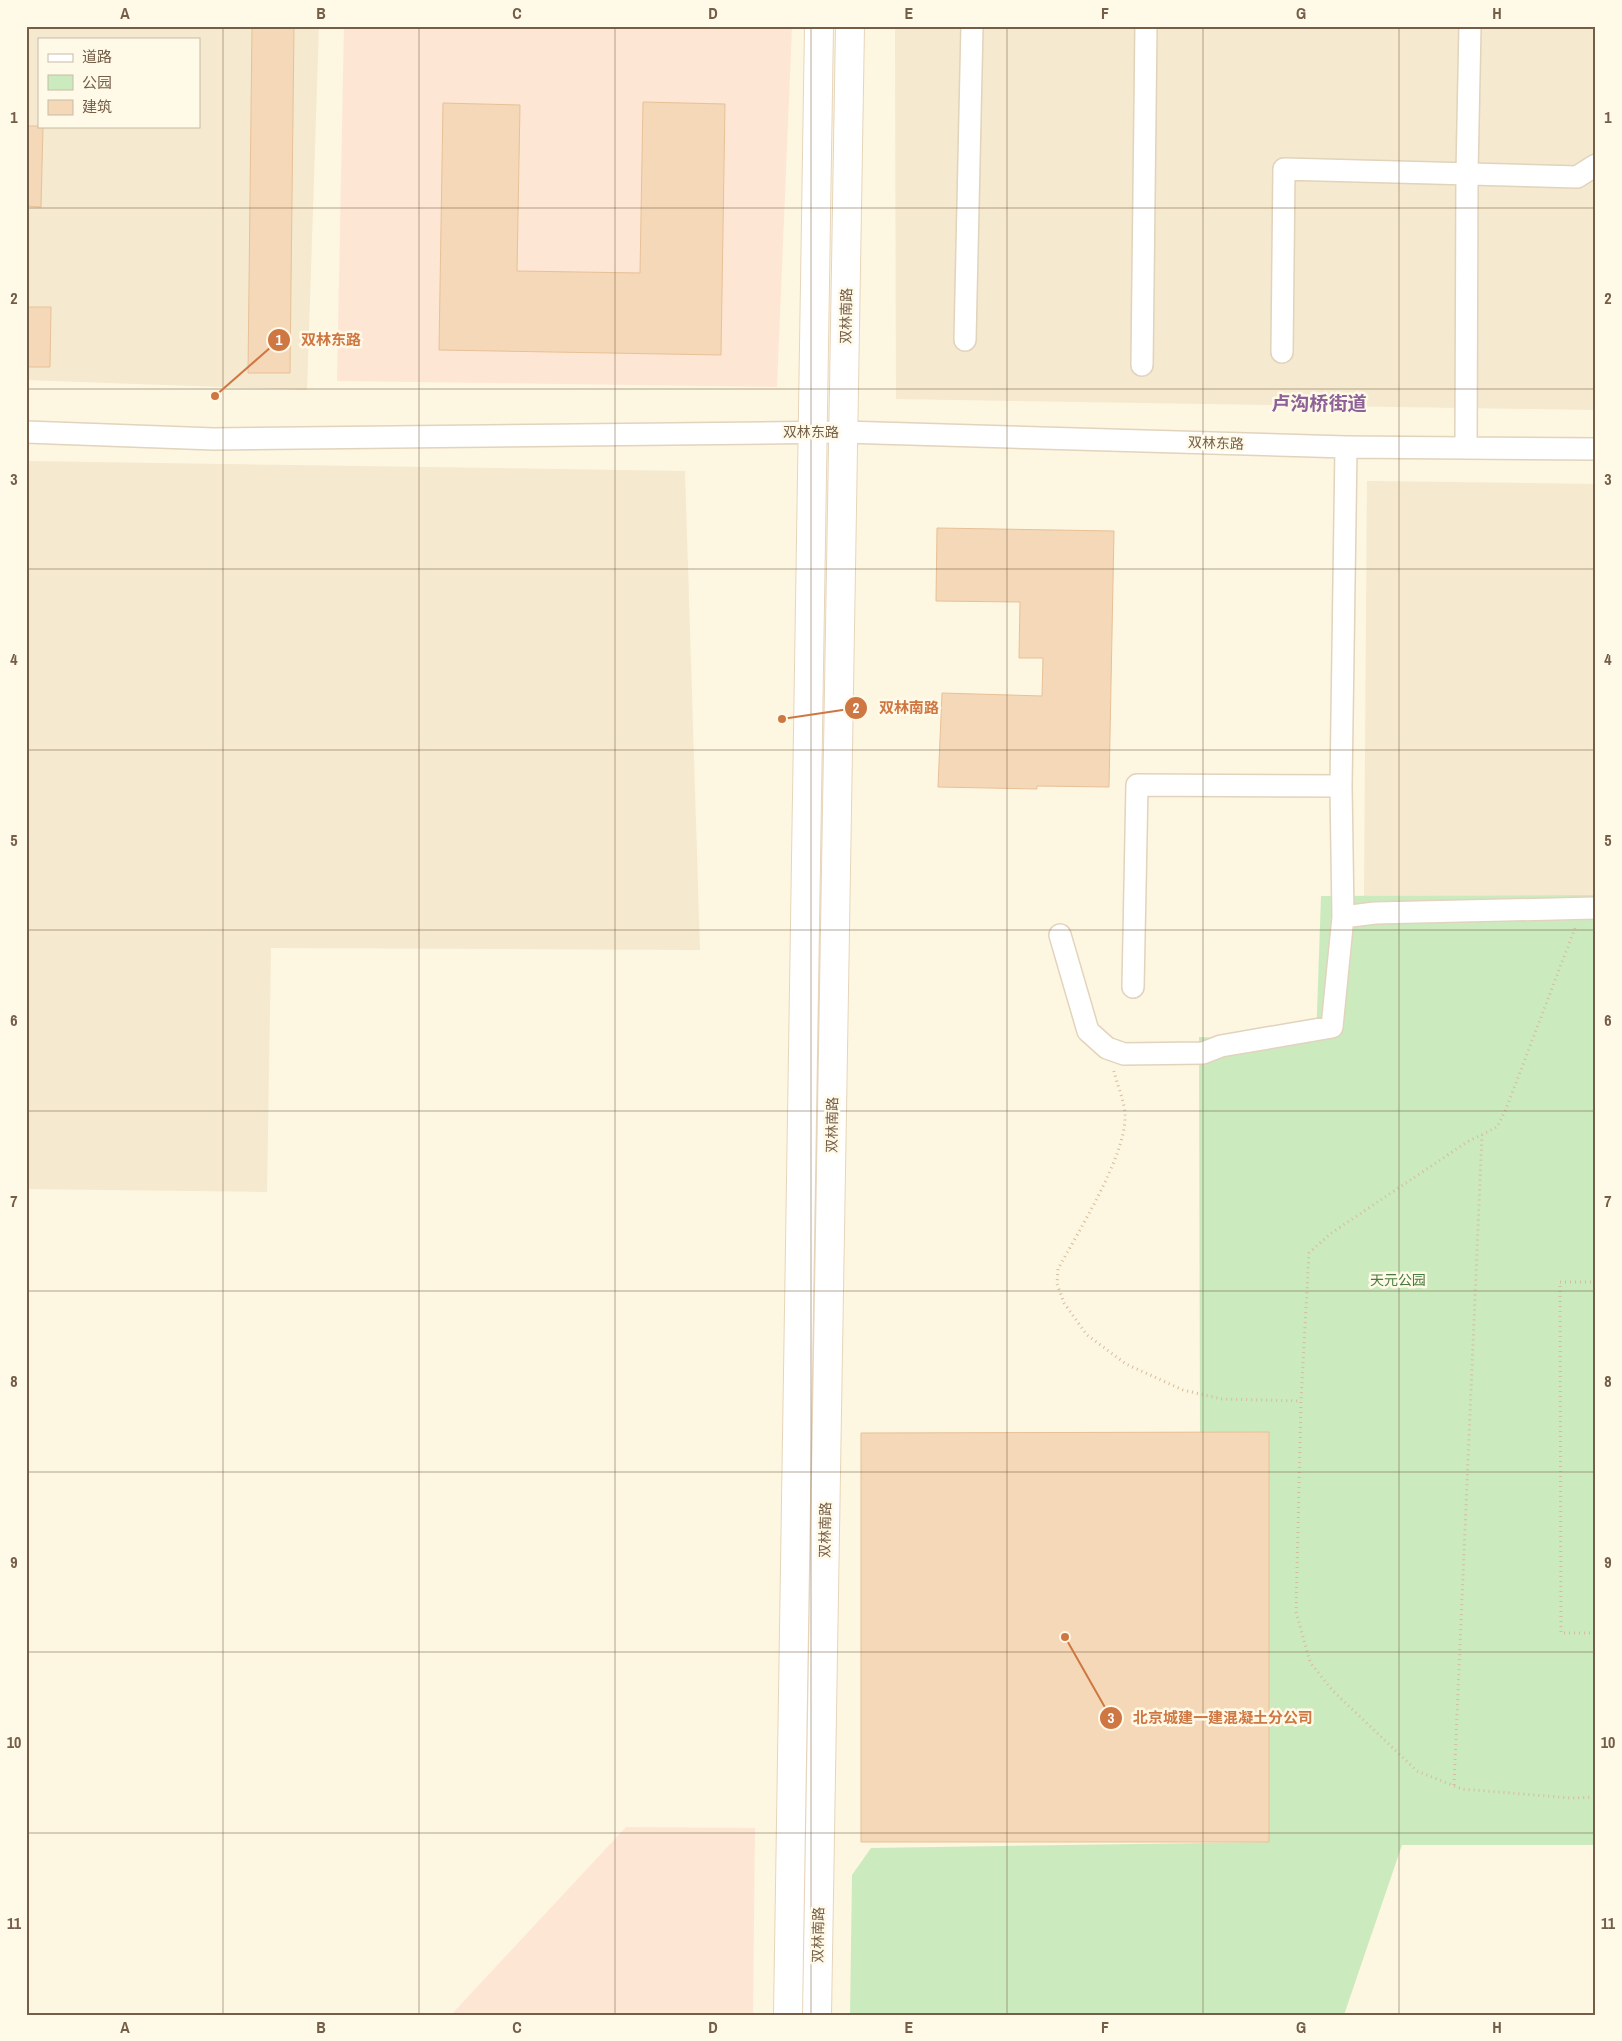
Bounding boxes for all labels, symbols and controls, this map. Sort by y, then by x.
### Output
text: A [120,2,130,24]
text: B [316,2,326,24]
text: C [512,2,522,24]
text: D [708,2,718,24]
text: E [905,2,914,24]
text: F [1101,2,1109,24]
text: G [1296,2,1306,24]
text: H [1492,2,1502,24]
legend [38,38,200,128]
text: 道路 [82,46,112,67]
text: 公园 [82,72,112,93]
text: 建筑 [82,96,112,117]
text: 1 [10,106,18,128]
text: 1 [1604,106,1612,128]
text: 2 [10,287,18,309]
text: 2 [1604,287,1612,309]
street label: 双林南路 [837,288,855,344]
callout: 双林东路 [266,325,371,355]
text: 1 [276,329,283,350]
text: 双林东路 [301,329,361,350]
district label: 卢沟桥街道 [1271,390,1367,416]
street label: 双林东路 [783,423,839,441]
street label: 双林东路 [1188,433,1244,453]
text: 3 [10,468,18,490]
text: 3 [1604,468,1612,490]
text: 4 [10,648,18,670]
text: 4 [1604,648,1612,670]
callout: 双林南路 [844,693,949,723]
text: 2 [853,697,860,718]
text: 双林南路 [879,697,939,718]
text: 5 [10,829,18,851]
text: 5 [1604,829,1612,851]
text: 6 [10,1009,18,1031]
text: 6 [1604,1009,1612,1031]
street label: 双林南路 [823,1097,841,1153]
text: 7 [10,1190,18,1212]
text: 7 [1604,1190,1612,1212]
park label: 天元公园 [1370,1271,1426,1289]
text: 8 [10,1370,18,1392]
text: 8 [1604,1370,1612,1392]
street label: 双林南路 [816,1502,834,1558]
text: 9 [10,1551,18,1573]
text: 9 [1604,1551,1612,1573]
callout: 北京城建一建混凝土分公司 [1098,1703,1323,1733]
text: 3 [1108,1707,1115,1728]
text: 北京城建一建混凝土分公司 [1133,1707,1313,1728]
text: 10 [7,1731,21,1753]
text: 10 [1601,1731,1615,1753]
street label: 双林南路 [809,1907,827,1963]
text: 11 [7,1912,22,1934]
text: 11 [1601,1912,1616,1934]
text: A [120,2016,130,2038]
text: B [316,2016,326,2038]
text: C [512,2016,522,2038]
text: D [708,2016,718,2038]
text: E [905,2016,914,2038]
text: F [1101,2016,1109,2038]
text: G [1296,2016,1306,2038]
text: H [1492,2016,1502,2038]

